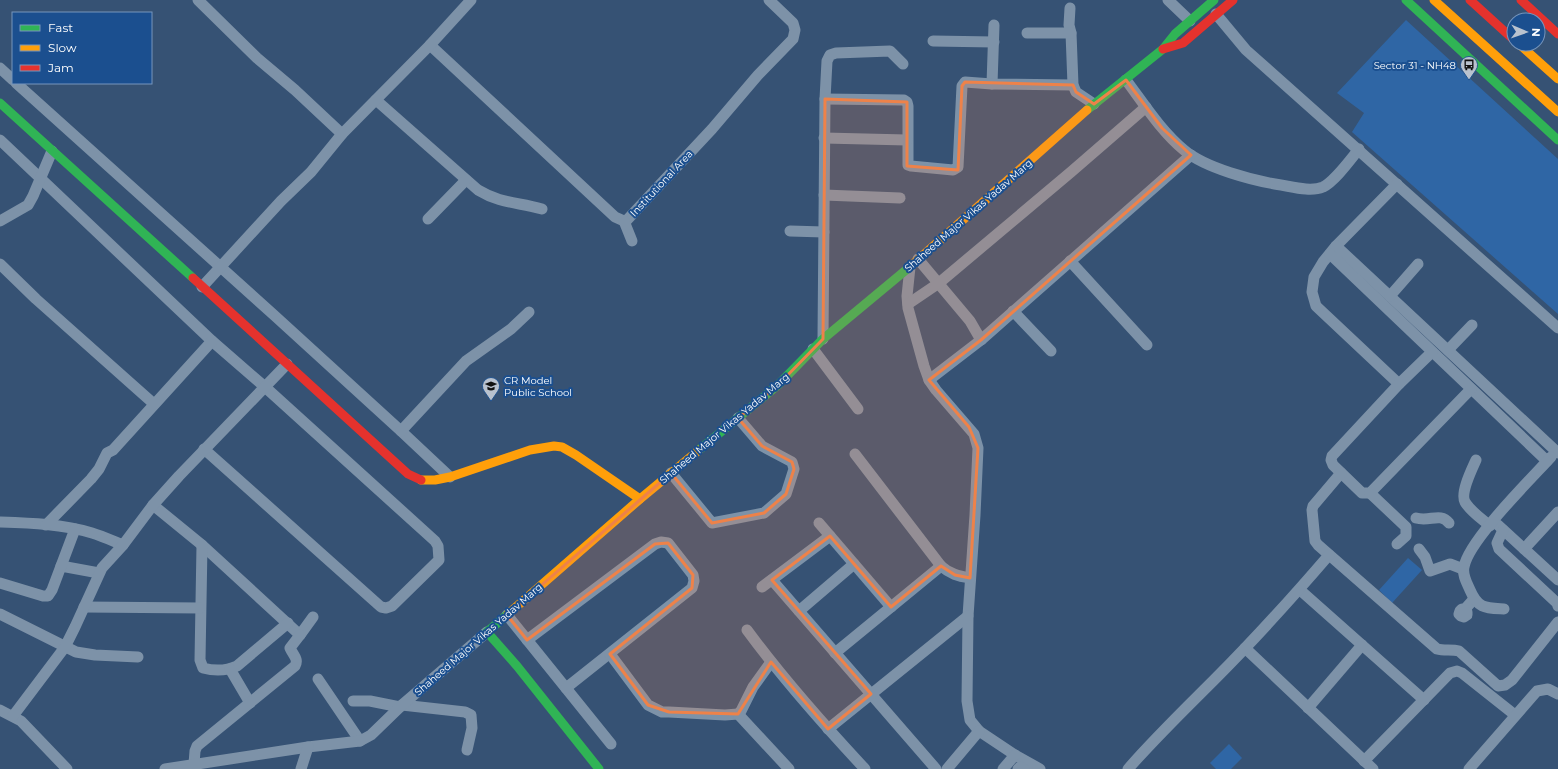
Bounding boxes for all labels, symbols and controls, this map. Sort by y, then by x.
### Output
legend [12,12,152,84]
north arrow [1506,12,1546,52]
text: Fast [48,20,73,35]
text: N [1529,28,1543,37]
text: Slow [48,40,77,55]
bus stop icon: Sector 31 - NH48 [1459,55,1479,80]
place label: Sector 31 - NH48 [1374,59,1456,72]
text: Jam [47,60,74,75]
street label: Institutional Area [627,147,695,219]
street label: Shaheed Major Vikas Yadav Marg [902,156,1035,275]
street label: Shaheed Major Vikas Yadav Marg [657,370,792,486]
place label: CR Model Public School [504,374,572,399]
school or university icon: CR Model Public School [481,376,501,401]
street label: Shaheed Major Vikas Yadav Marg [412,580,545,699]

